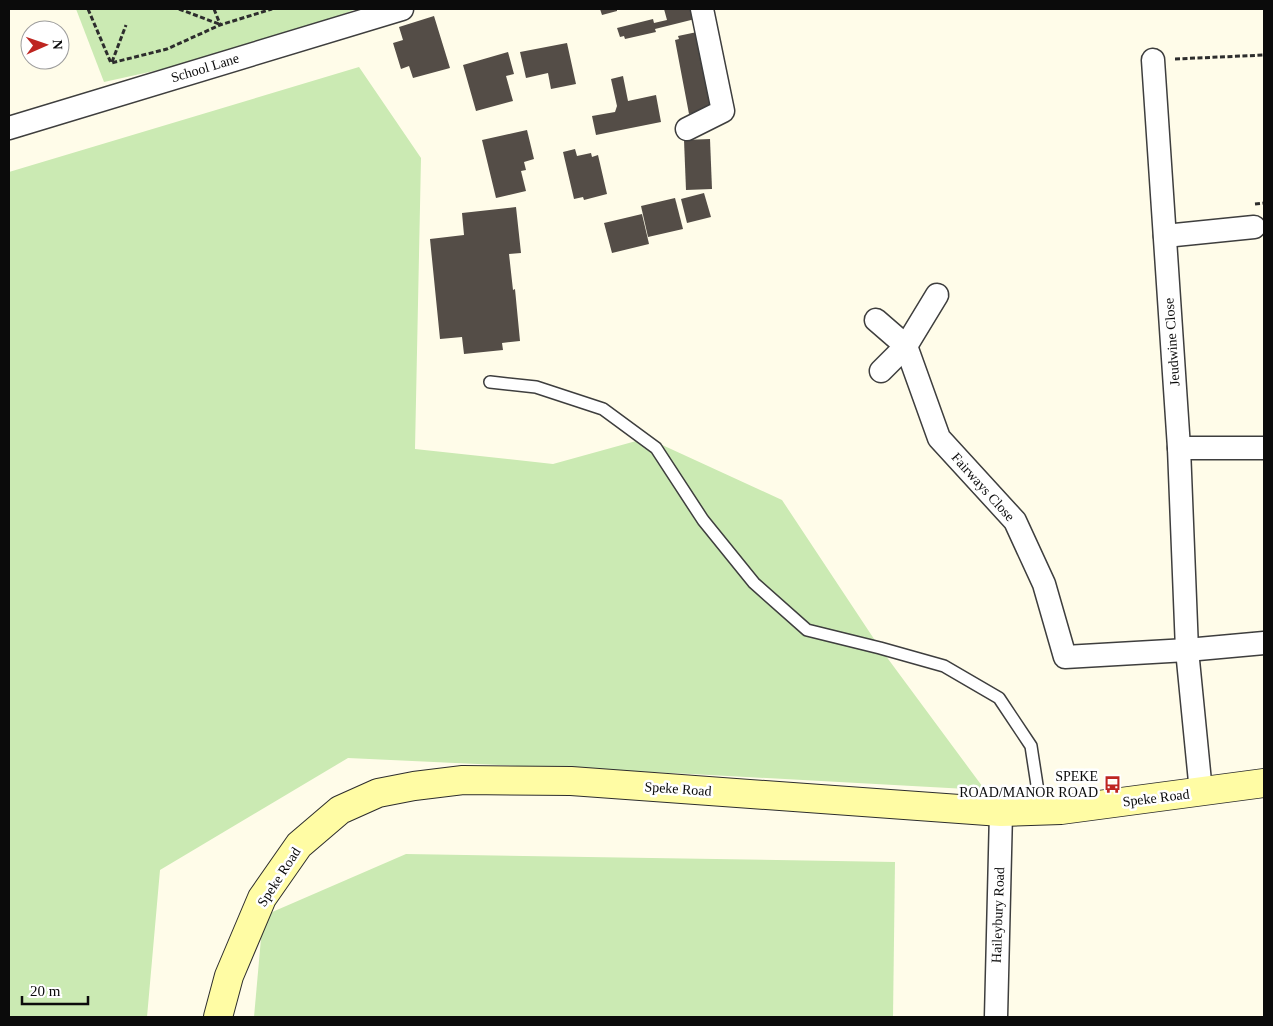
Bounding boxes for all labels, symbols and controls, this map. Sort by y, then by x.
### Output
north arrow [20,20,70,70]
text: N [50,39,65,50]
street label: School Lane [169,51,241,85]
street label: Jeudwine Close [1161,297,1183,387]
street label: Fairways Close [948,450,1018,524]
place label: SPEKE ROAD/MANOR ROAD [959,769,1098,800]
bus stop icon: SPEKE ROAD/MANOR ROAD [1102,774,1122,794]
street label: Speke Road [644,779,712,799]
street label: Speke Road [1122,786,1190,810]
street label: Speke Road [254,845,304,909]
street label: Haileybury Road [989,867,1007,963]
scale bar [22,974,89,1006]
text: 20 m [30,983,61,999]

